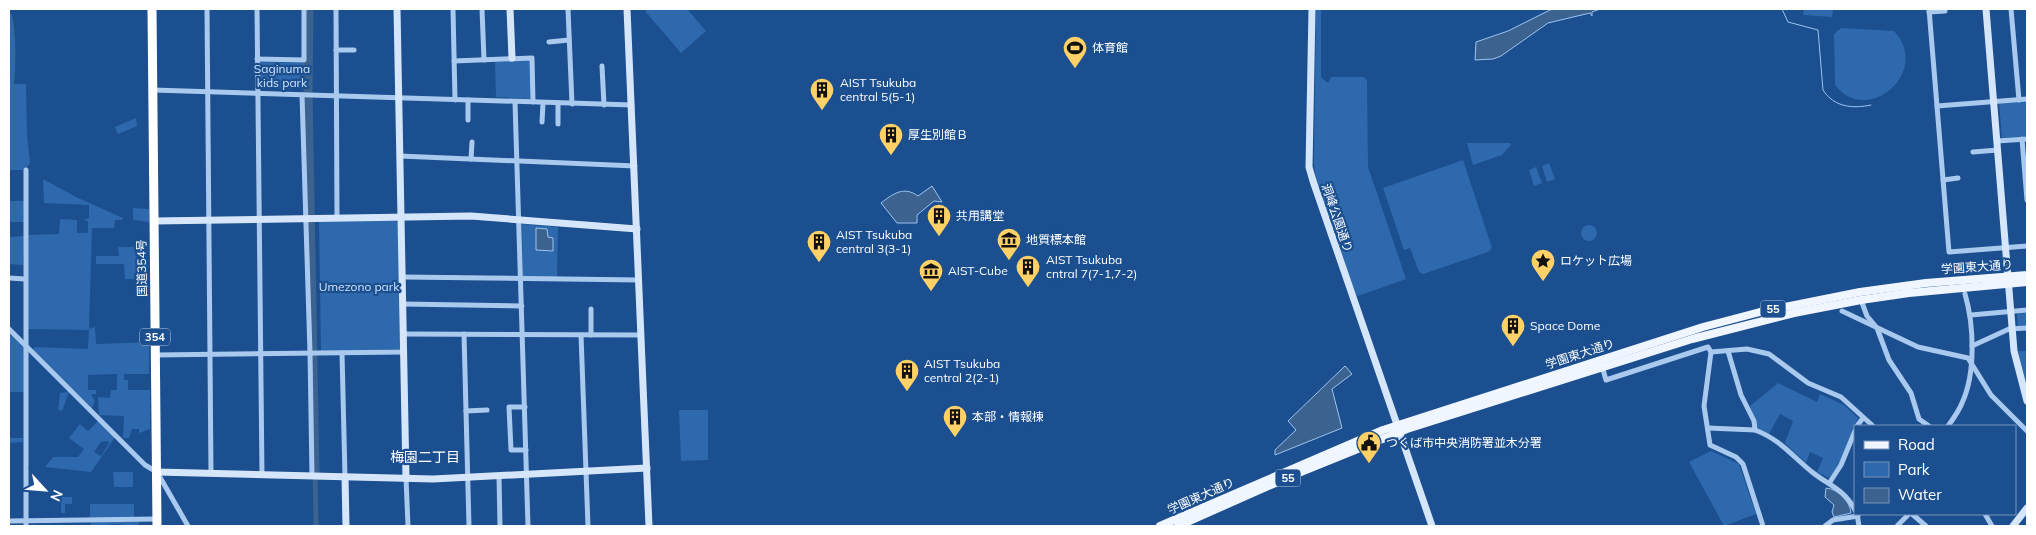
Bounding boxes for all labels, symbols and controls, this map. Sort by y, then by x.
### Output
sports icon: 体育館 [1062,35,1088,69]
place label: 体育館 [1092,40,1128,55]
park label: Saginuma kids park [254,61,310,90]
place label: AIST Tsukuba central 5(5-1) [840,75,916,104]
building icon: AIST Tsukuba central 5(5-1) [809,77,835,111]
building icon: 厚生別館Ｂ [878,122,904,156]
place label: 厚生別館Ｂ [908,127,968,142]
street label: 洞峰公園通り [1319,181,1356,254]
building icon: 共用講堂 [926,203,952,237]
place label: 共用講堂 [956,208,1004,223]
place label: AIST Tsukuba central 3(3-1) [836,227,912,256]
museum icon: 地質標本館 [996,227,1022,261]
building icon: AIST Tsukuba central 3(3-1) [806,229,832,263]
place label: 地質標本館 [1026,232,1086,247]
street label: 国道354号 [133,239,150,297]
place icon: ロケット広場 [1530,248,1556,282]
place label: AIST Tsukuba cntral 7(7-1,7-2) [1046,252,1137,281]
place label: ロケット広場 [1560,253,1632,268]
building icon: AIST Tsukuba cntral 7(7-1,7-2) [1015,254,1041,288]
street label: 学園東大通り [1941,257,2013,276]
museum icon: AIST-Cube [918,258,944,292]
place label: AIST-Cube [948,263,1008,278]
park label: Umezono park [319,279,400,294]
road number: 55 [1760,300,1786,318]
building icon: Space Dome [1500,313,1526,347]
place label: Space Dome [1530,318,1600,333]
road number: 354 [140,328,170,346]
street label: 学園東大通り [1543,335,1616,372]
place label: AIST Tsukuba central 2(2-1) [924,356,1000,385]
building icon: AIST Tsukuba central 2(2-1) [894,358,920,392]
building icon: 本部・情報棟 [942,404,968,438]
place label: 本部・情報棟 [972,409,1044,424]
legend [1854,425,2016,515]
public building icon: つくば市中央消防署並木分署 [1356,430,1382,464]
place label: つくば市中央消防署並木分署 [1386,435,1542,450]
text: Road [1898,435,1935,454]
district label: 梅園二丁目 [390,448,460,466]
text: Park [1898,460,1930,479]
north arrow [20,465,70,515]
road number: 55 [1276,469,1300,486]
street label: 学園東大通り [1165,474,1237,517]
text: Water [1898,485,1942,504]
text: N [46,487,67,504]

